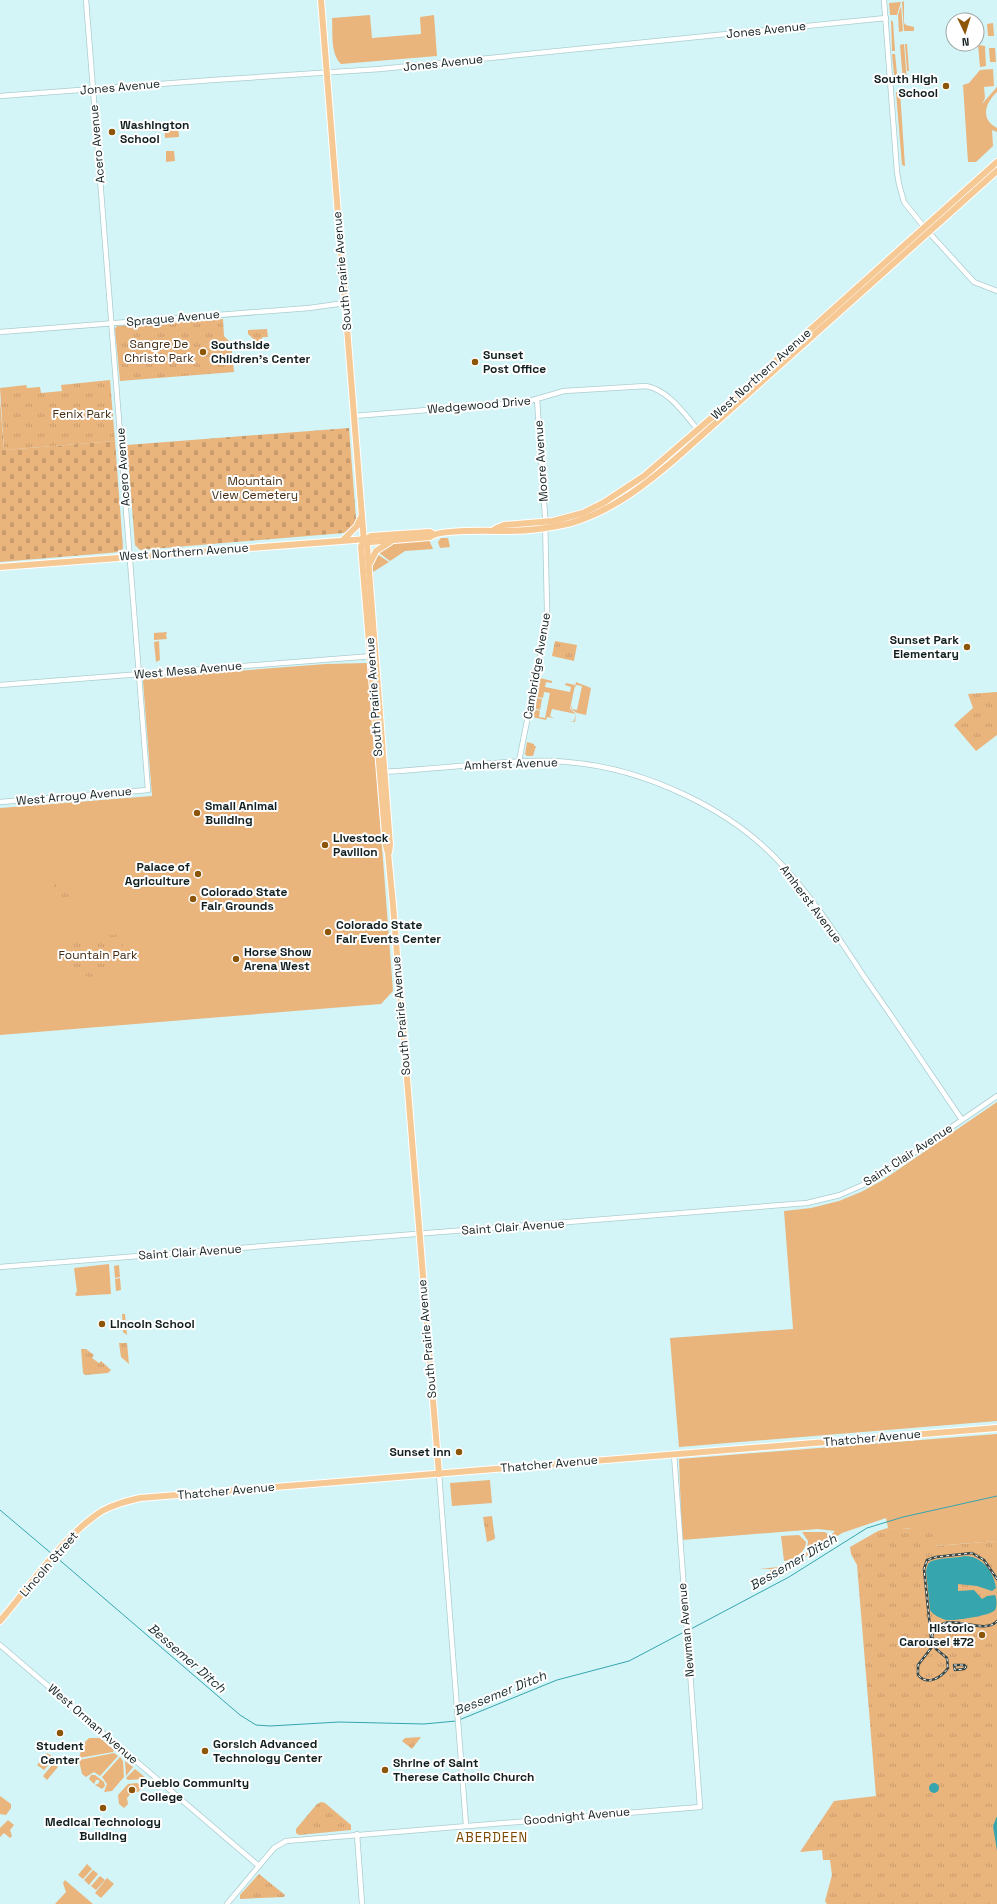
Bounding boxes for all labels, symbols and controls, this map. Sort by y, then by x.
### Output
north arrow [945,12,985,52]
street label: Jones Avenue [725,18,807,42]
text: N [962,35,970,49]
street label: Jones Avenue [402,51,484,75]
place label: South High School [874,71,938,101]
street label: Jones Avenue [79,76,161,98]
marker: South High School [941,81,951,91]
street label: Acero Avenue [86,104,108,184]
place label: Washington School [120,117,190,147]
marker: Washington School [107,127,117,137]
street label: South Prairie Avenue [329,211,355,331]
street label: Sprague Avenue [126,306,220,330]
street label: West Northern Avenue [708,325,814,423]
park label: Sangre De Christo Park [124,336,194,366]
place label: Southside Children's Center [211,337,311,367]
marker: Southside Children's Center [198,347,208,357]
place label: Sunset Post Office [483,347,546,377]
marker: Sunset Post Office [470,357,480,367]
street label: Wedgewood Drive [427,393,531,417]
park label: Fenix Park [53,406,112,422]
street label: Moore Avenue [530,420,552,502]
street label: Acero Avenue [112,427,134,507]
park label: Mountain View Cemetery [212,473,298,503]
street label: West Northern Avenue [119,540,249,564]
street label: Cambridge Avenue [520,611,554,721]
place label: Sunset Park Elementary [890,632,959,662]
street label: South Prairie Avenue [362,637,386,757]
marker: Sunset Park Elementary [962,642,972,652]
street label: West Mesa Avenue [133,657,243,683]
street label: Amherst Avenue [464,754,558,774]
street label: West Arroyo Avenue [16,783,132,809]
place label: Small Animal Building [205,798,277,828]
marker: Small Animal Building [192,808,202,818]
place label: Livestock Pavilion [333,830,389,860]
marker: Livestock Pavilion [320,840,330,850]
place label: Palace of Agriculture [125,859,190,889]
street label: Amherst Avenue [776,862,846,946]
marker: Palace of Agriculture [193,869,203,879]
place label: Colorado State Fair Grounds [201,884,288,914]
marker: Colorado State Fair Grounds [188,894,198,904]
place label: Colorado State Fair Events Center [336,917,441,947]
marker: Colorado State Fair Events Center [323,927,333,937]
place label: Horse Show Arena West [244,944,311,974]
park label: Fountain Park [58,947,138,963]
marker: Horse Show Arena West [231,954,241,964]
street label: South Prairie Avenue [388,956,414,1076]
street label: Saint Clair Avenue [860,1120,956,1190]
street label: Saint Clair Avenue [461,1215,565,1239]
street label: Saint Clair Avenue [138,1240,242,1264]
street label: South Prairie Avenue [414,1279,440,1399]
place label: Lincoln School [110,1316,195,1332]
marker: Lincoln School [97,1319,107,1329]
street label: Thatcher Avenue [823,1426,921,1450]
place label: Sunset Inn [389,1444,451,1460]
marker: Sunset Inn [454,1447,464,1457]
street label: Thatcher Avenue [500,1452,598,1476]
street label: Thatcher Avenue [177,1479,275,1503]
street label: Lincoln Street [16,1528,82,1600]
water label: Bessemer Ditch [746,1530,841,1594]
street label: Newman Avenue [674,1582,698,1678]
water label: Bessemer Ditch [144,1619,230,1697]
place label: Historic Carousel #72 [899,1620,974,1650]
marker: Historic Carousel #72 [977,1630,987,1640]
water label: Bessemer Ditch [451,1666,550,1719]
street label: West Orman Avenue [44,1680,142,1768]
marker: Student Center [55,1728,65,1738]
place label: Gorsich Advanced Technology Center [213,1736,323,1766]
place label: Student Center [36,1738,84,1768]
marker: Gorsich Advanced Technology Center [200,1746,210,1756]
place label: Shrine of Saint Therese Catholic Church [393,1755,534,1785]
marker: Shrine of Saint Therese Catholic Church [380,1765,390,1775]
place label: Pueblo Community College [140,1775,249,1805]
marker: Pueblo Community College [127,1785,137,1795]
marker: Medical Technology Building [98,1803,108,1813]
street label: Goodnight Avenue [523,1803,631,1829]
place label: Medical Technology Building [45,1814,161,1844]
district label: ABERDEEN [456,1829,528,1846]

